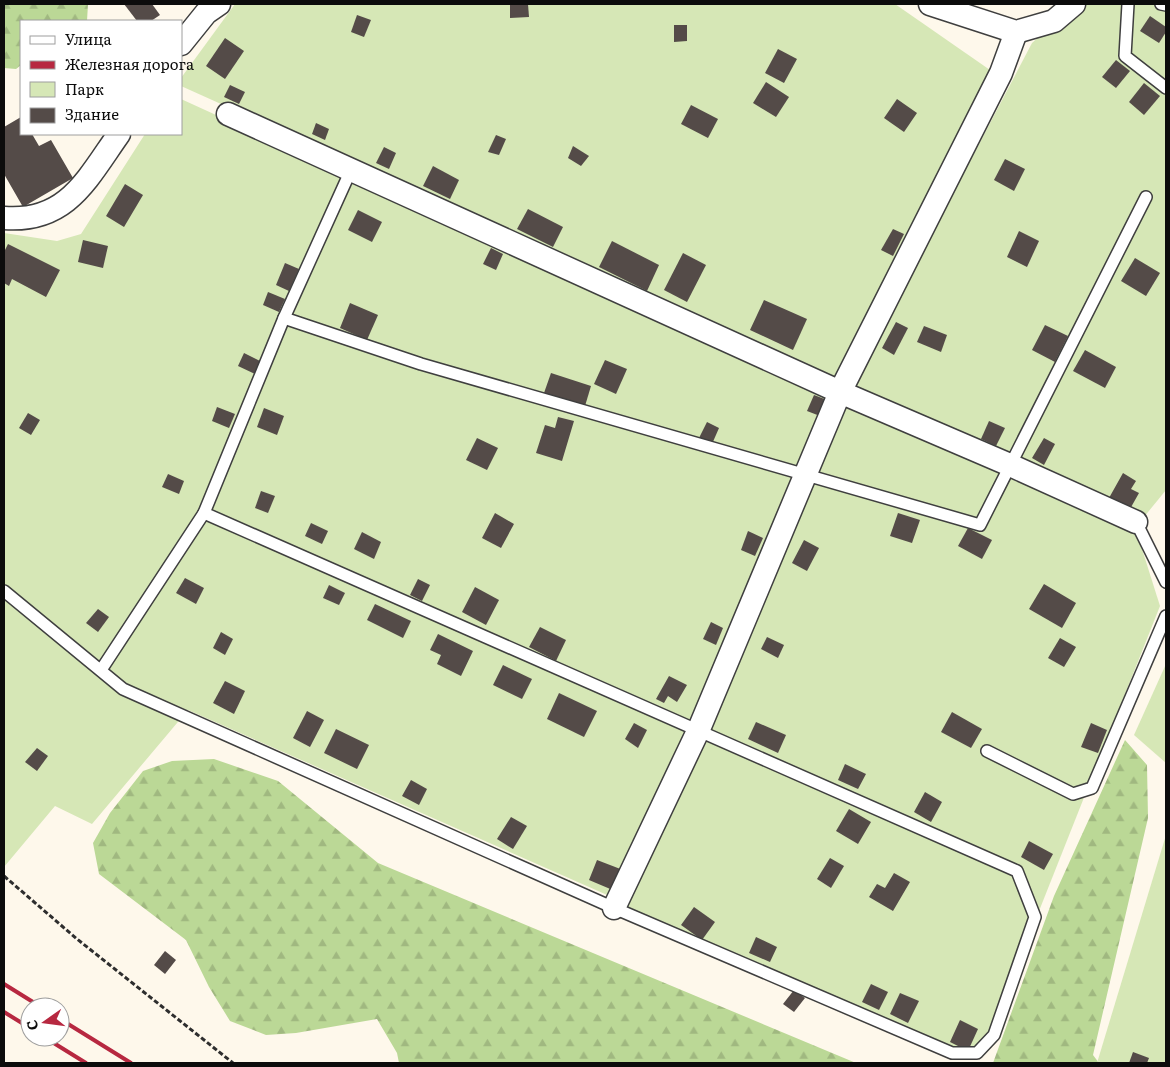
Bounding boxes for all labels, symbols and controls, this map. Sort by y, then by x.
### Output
legend [20,20,182,135]
text: Улица [65,27,113,50]
text: Железная дорога [65,52,195,75]
text: Парк [65,77,104,100]
text: Здание [65,102,119,125]
north arrow [20,997,70,1047]
text: С [20,1018,42,1033]

